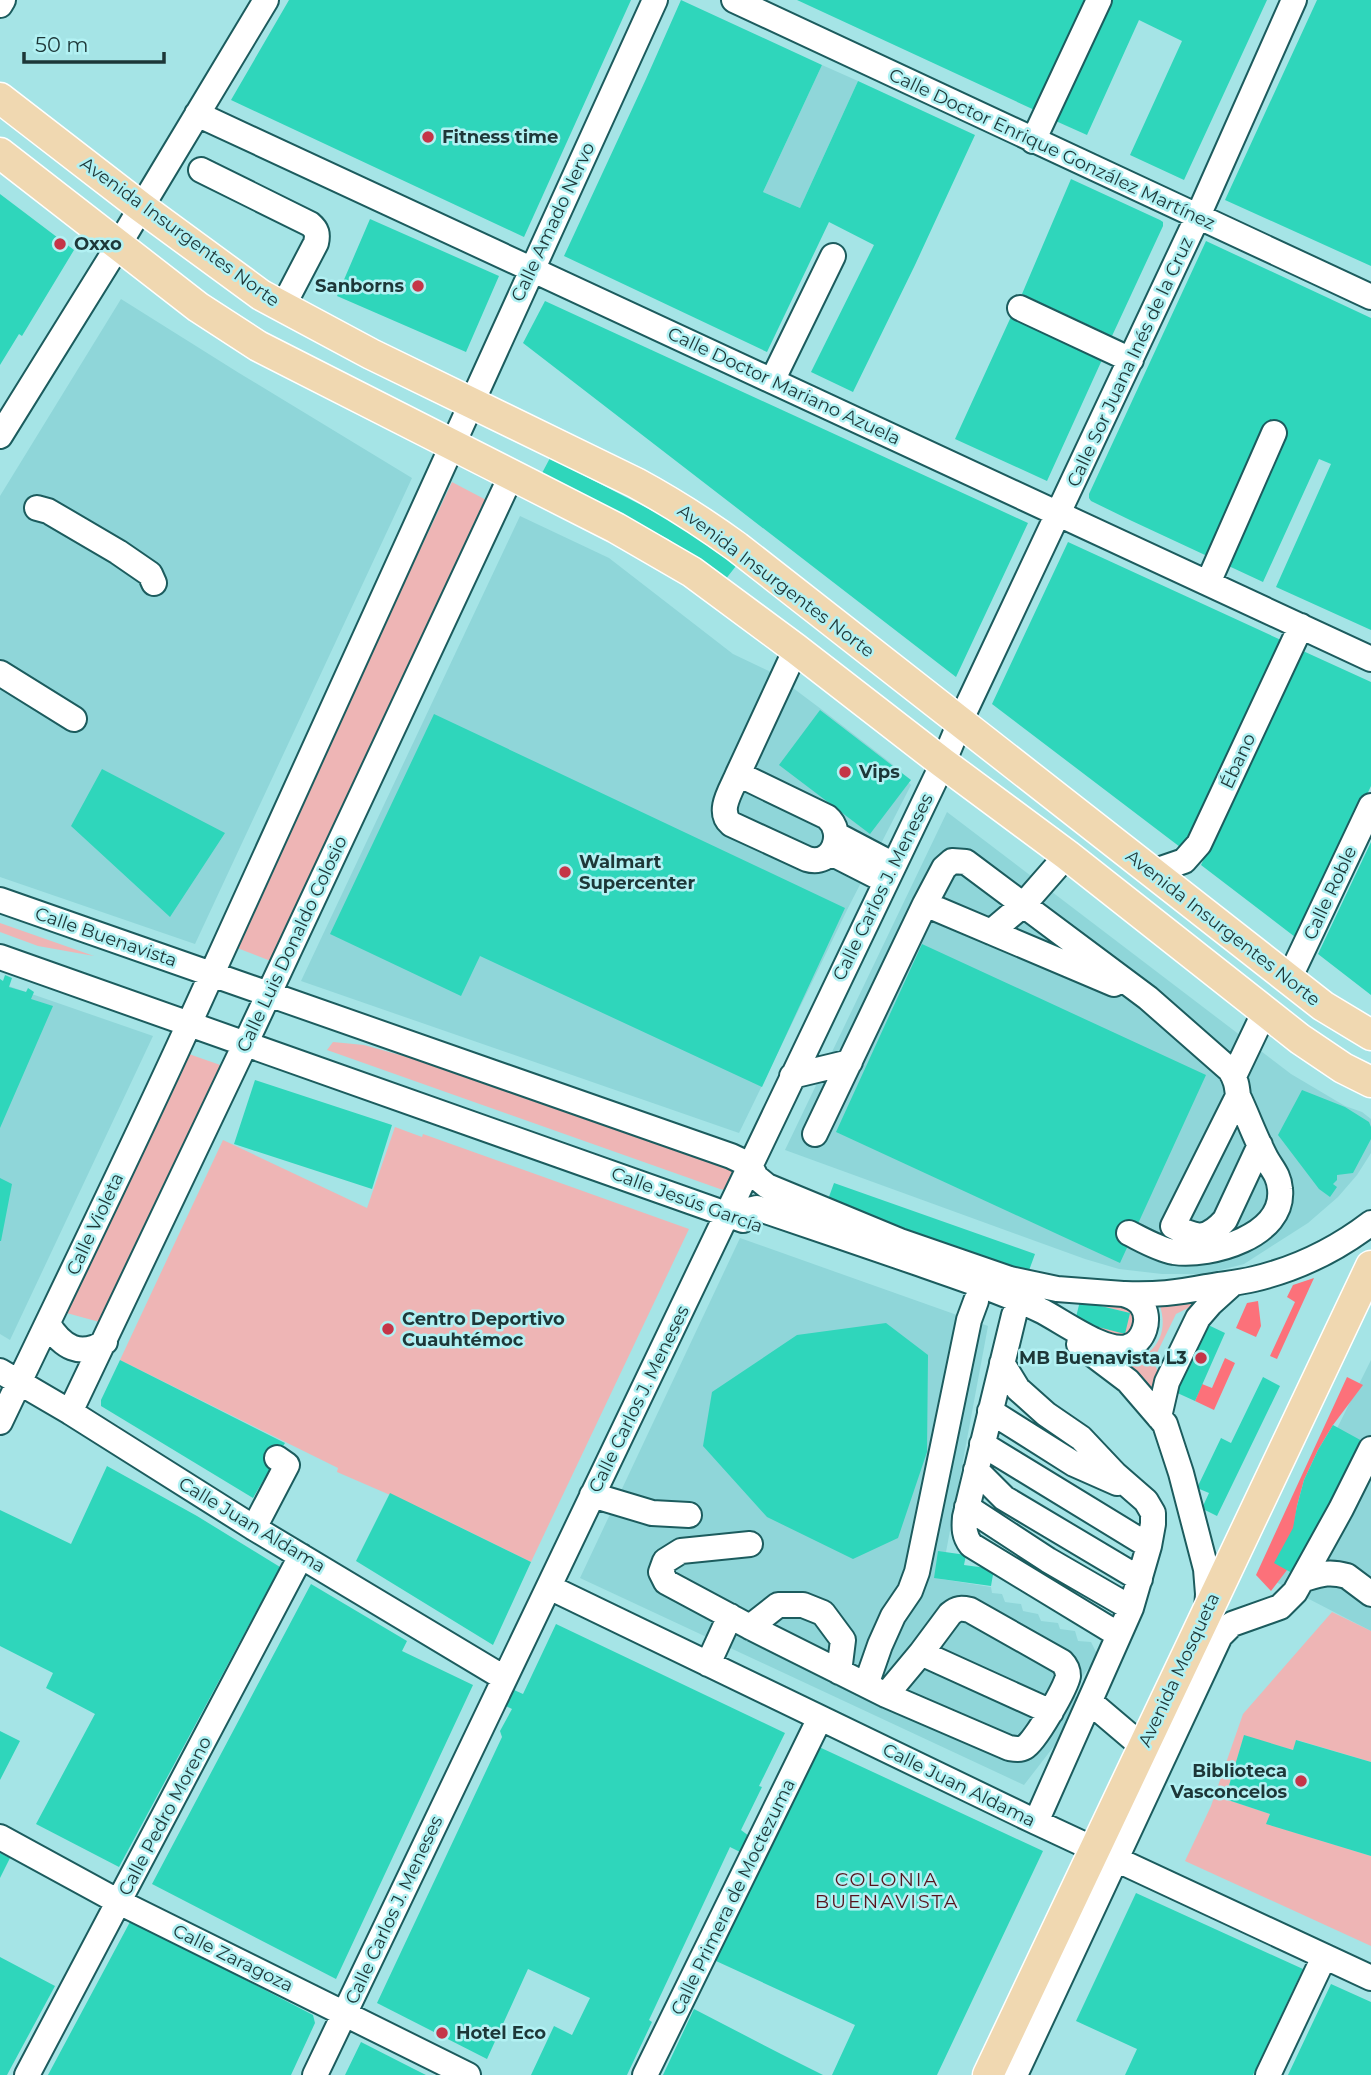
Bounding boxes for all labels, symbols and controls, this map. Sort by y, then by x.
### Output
scale bar [24,21,164,65]
text: 50 m [35,32,89,57]
street label: Calle Doctor Enrique González Martínez [885,63,1219,235]
place label: Fitness time [442,126,558,148]
marker: Fitness time [420,129,436,145]
street label: Calle Amado Nervo [506,139,600,305]
street label: Avenida Insurgentes Norte [76,152,284,312]
place label: Oxxo [74,233,122,255]
street label: Calle Sor Juana Inés de la Cruz [1062,234,1198,490]
marker: Oxxo [52,236,68,252]
place label: Sanborns [315,275,404,297]
marker: Sanborns [410,278,426,294]
street label: Calle Doctor Mariano Azuela [664,322,904,450]
street label: Avenida Insurgentes Norte [673,500,879,662]
street label: Ébano [1216,730,1260,792]
place label: Vips [858,761,900,783]
marker: Vips [837,764,853,780]
street label: Calle Carlos J. Meneses [828,790,938,984]
street label: Calle Luis Donaldo Colosio [232,832,352,1056]
street label: Calle Roble [1299,843,1361,943]
street label: Avenida Insurgentes Norte [1121,845,1325,1011]
place label: Walmart Supercenter [579,851,695,894]
marker: Walmart Supercenter [557,864,573,880]
street label: Calle Buenavista [32,902,180,972]
street label: Calle Jesús García [608,1162,766,1238]
street label: Calle Violeta [62,1169,128,1279]
street label: Calle Carlos J. Meneses [584,1302,694,1496]
place label: Centro Deportivo Cuauhtémoc [402,1308,565,1351]
marker: Centro Deportivo Cuauhtémoc [380,1321,396,1337]
place label: MB Buenavista L3 [1019,1347,1187,1369]
marker: MB Buenavista L3 [1193,1350,1209,1366]
street label: Calle Juan Aldama [175,1472,329,1578]
street label: Avenida Mosqueta [1134,1590,1224,1750]
street label: Calle Pedro Moreno [114,1733,216,1899]
street label: Calle Juan Aldama [879,1738,1039,1832]
place label: Biblioteca Vasconcelos [1169,1760,1287,1803]
marker: Biblioteca Vasconcelos [1293,1773,1309,1789]
street label: Calle Primera de Moctezuma [666,1775,800,2019]
street label: Calle Carlos J. Meneses [341,1812,447,2008]
district label: COLONIA BUENAVISTA [815,1868,959,1913]
street label: Calle Zaragoza [169,1919,297,1997]
place label: Hotel Eco [456,2022,546,2044]
marker: Hotel Eco [434,2025,450,2041]

